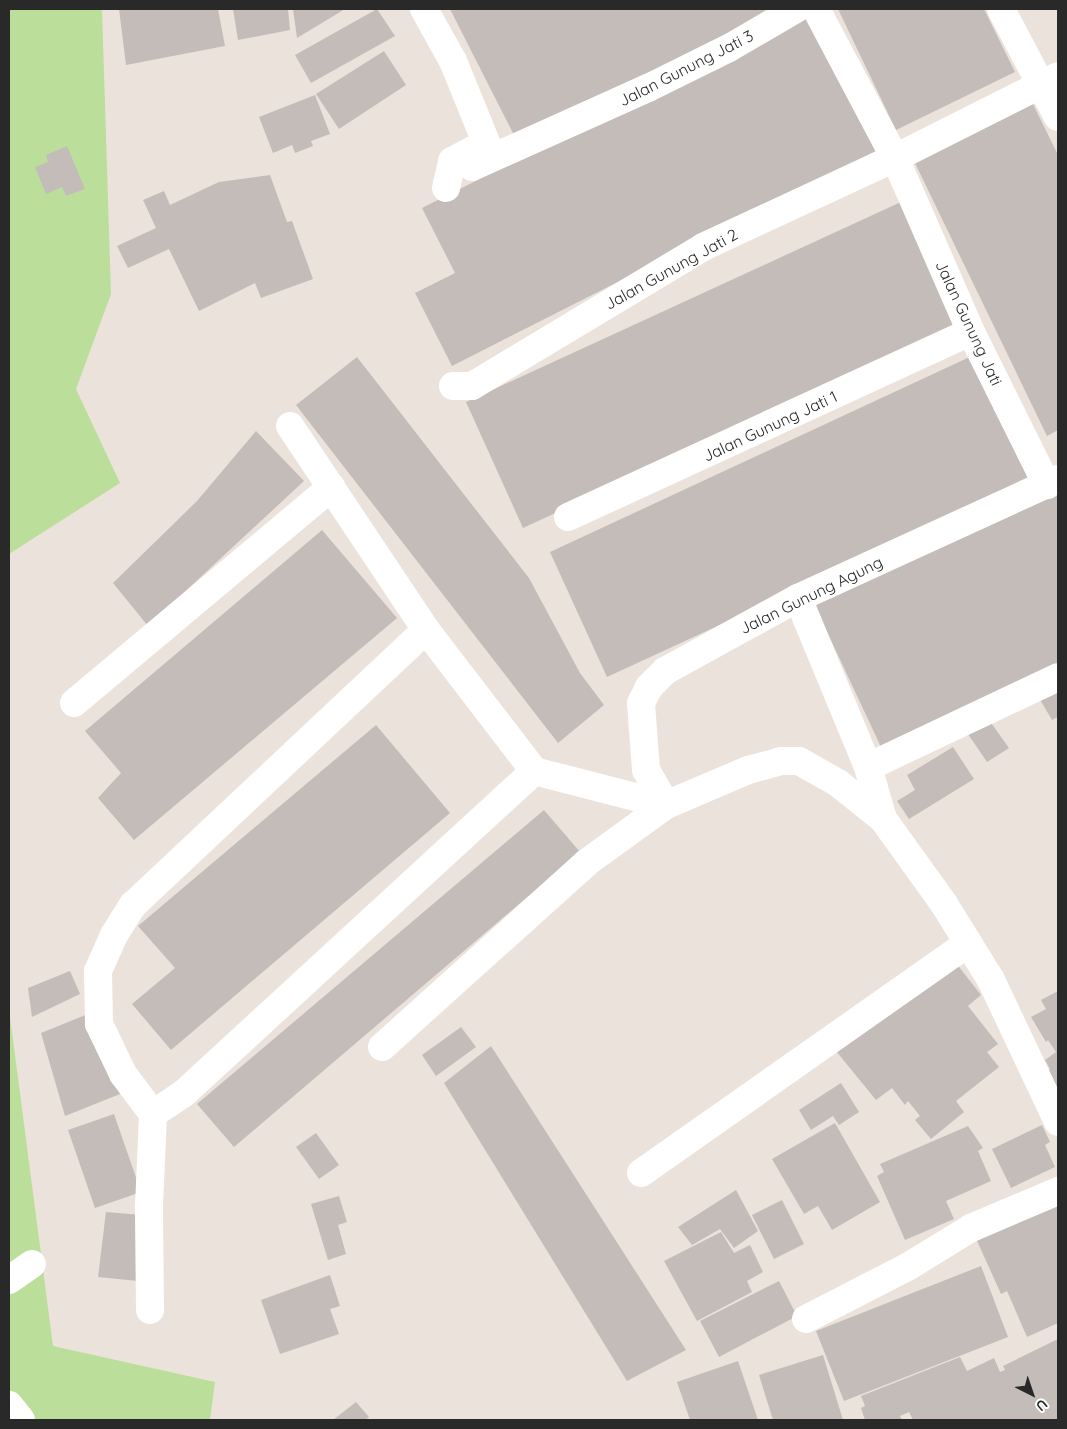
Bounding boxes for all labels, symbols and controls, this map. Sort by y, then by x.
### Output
street label: Jalan Gunung Jati 3 [616,26,756,110]
street label: Jalan Gunung Jati 2 [601,224,741,314]
street label: Jalan Gunung Jati [932,257,1006,389]
street label: Jalan Gunung Jati 1 [700,386,840,466]
street label: Jalan Gunung Agung [736,552,886,638]
north arrow [1007,1369,1057,1419]
text: U [1032,1395,1051,1415]

